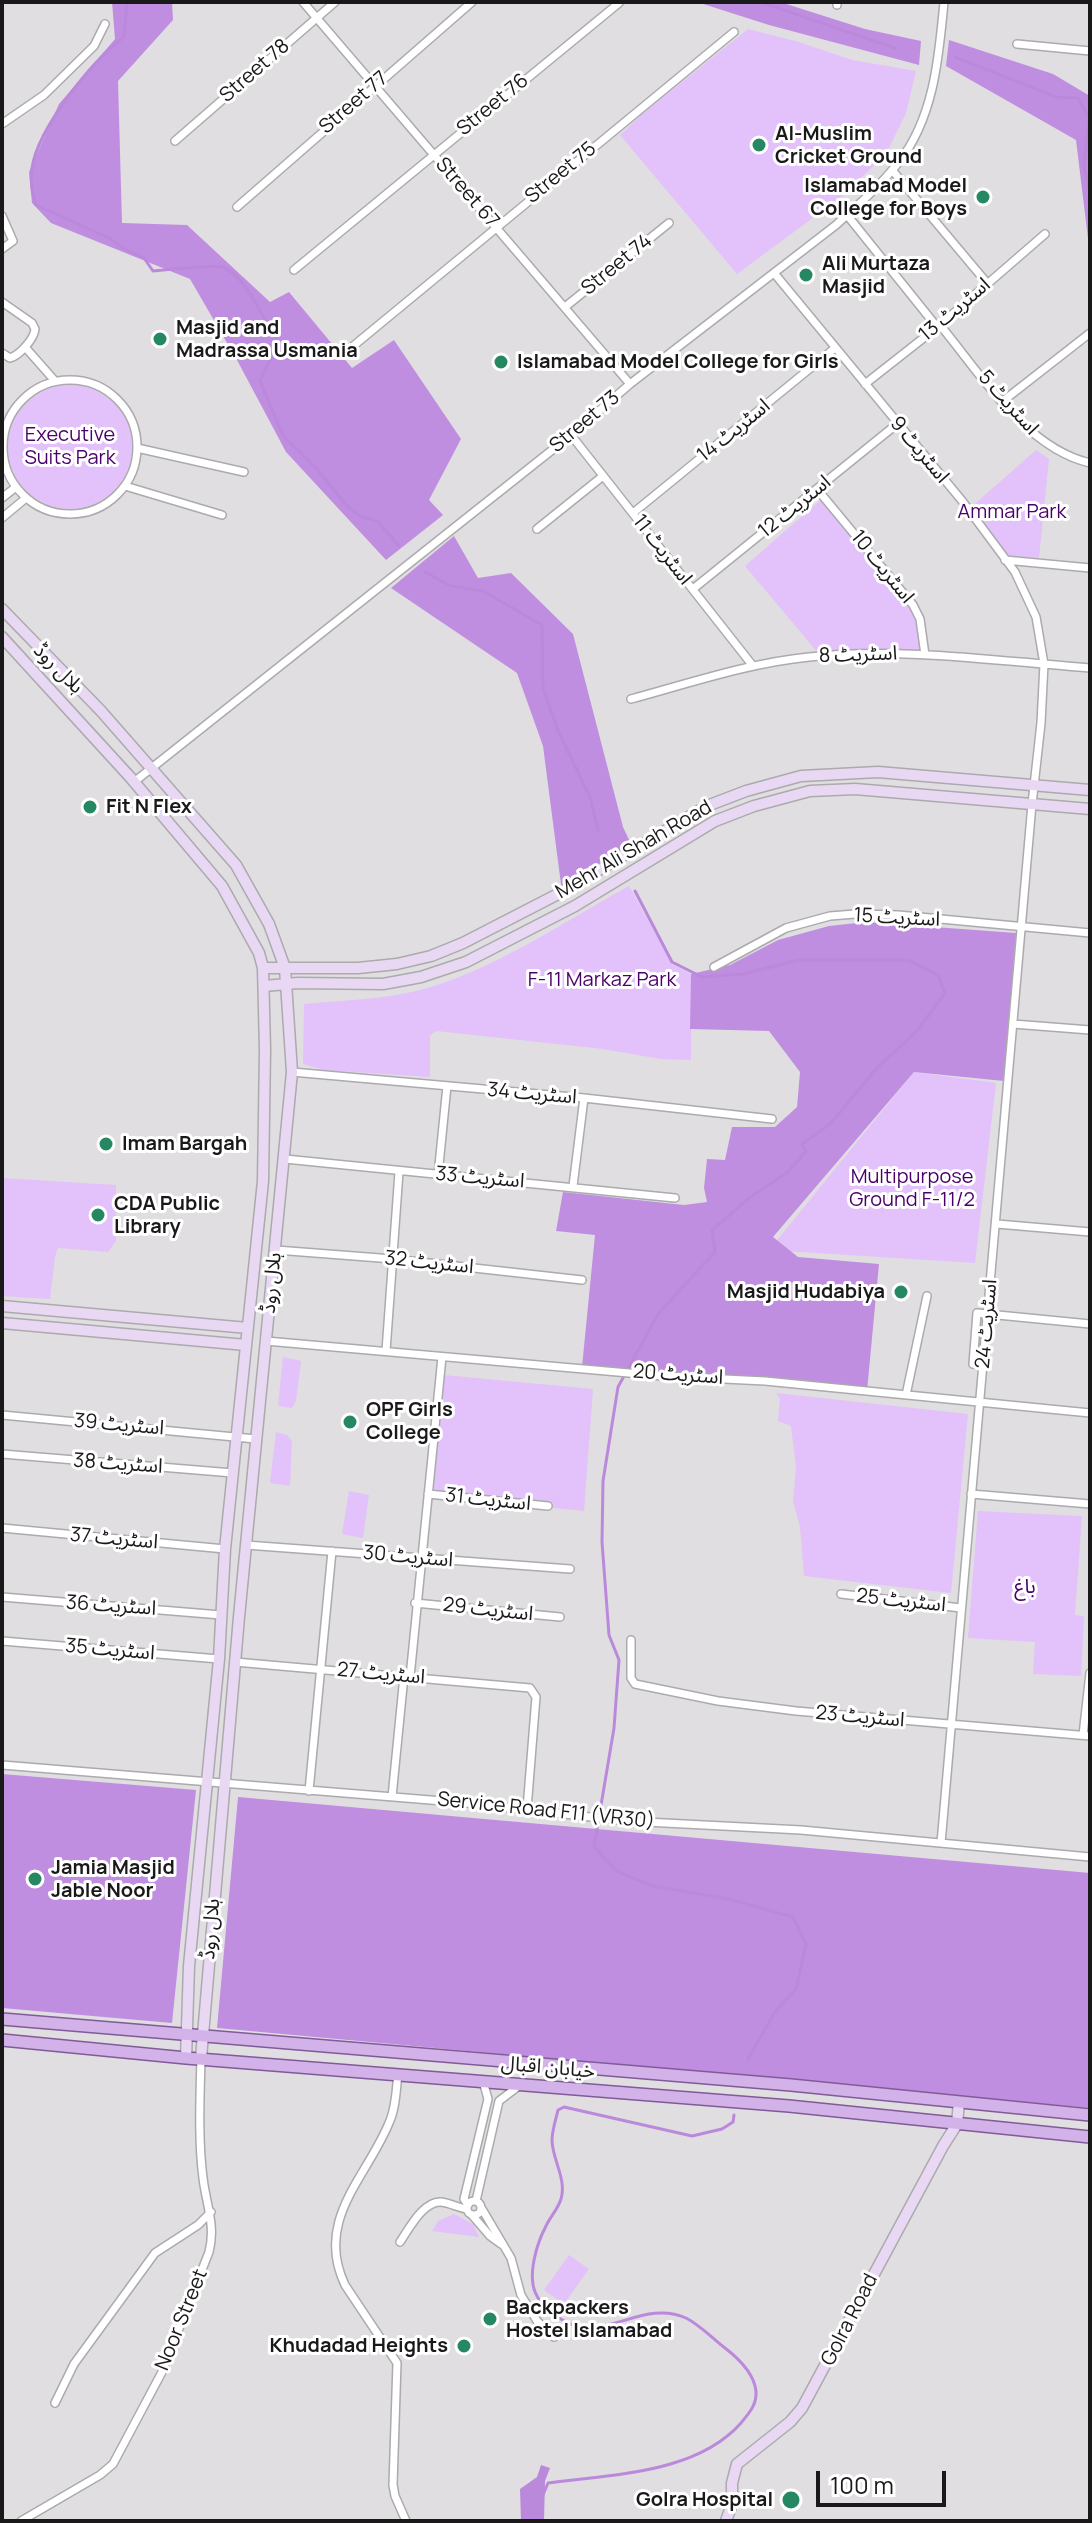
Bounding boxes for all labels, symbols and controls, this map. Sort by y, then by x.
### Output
street label: Street 78 [215,34,295,108]
street label: Street 77 [315,67,393,139]
street label: Street 76 [452,69,534,141]
place label: Al-Muslim Cricket Ground [775,122,922,169]
marker: Al-Muslim Cricket Ground [750,136,768,154]
street label: Street 75 [521,137,601,209]
street label: Street 67 [430,153,504,233]
place label: Islamabad Model College for Boys [804,174,967,221]
marker: Islamabad Model College for Boys [974,188,992,206]
street label: Street 74 [577,229,657,301]
place label: Ali Murtaza Masjid [822,252,930,299]
marker: Ali Murtaza Masjid [797,266,815,284]
street label: اسٹریٹ 13 [914,273,996,347]
place label: Masjid and Madrassa Usmania [176,316,358,363]
marker: Masjid and Madrassa Usmania [151,330,169,348]
place label: Islamabad Model College for Girls [517,350,839,374]
marker: Islamabad Model College for Girls [492,353,510,371]
street label: اسٹریٹ 5 [973,366,1043,440]
street label: Street 73 [545,386,625,458]
street label: اسٹریٹ 14 [693,394,775,468]
street label: اسٹریٹ 9 [884,412,954,488]
park label: Executive Suits Park [24,423,116,470]
street label: اسٹریٹ 12 [754,471,836,543]
park label: Ammar Park [958,500,1066,524]
street label: اسٹریٹ 11 [627,510,697,590]
street label: اسٹریٹ 10 [845,526,919,608]
street label: ہلال روڈ [28,639,88,699]
street label: اسٹریٹ 8 [818,642,898,668]
place label: Fit N Flex [106,795,192,819]
street label: Mehr Ali Shah Road [552,796,716,904]
marker: Fit N Flex [81,798,99,816]
street label: اسٹریٹ 15 [853,904,941,932]
park label: F-11 Markaz Park [528,968,676,992]
street label: اسٹریٹ 34 [486,1078,578,1110]
place label: Imam Bargah [122,1132,247,1156]
marker: Imam Bargah [97,1135,115,1153]
street label: اسٹریٹ 33 [435,1162,525,1194]
park label: Multipurpose Ground F-11/2 [849,1165,975,1212]
place label: CDA Public Library [114,1192,220,1239]
marker: CDA Public Library [89,1206,107,1224]
street label: اسٹریٹ 32 [383,1246,475,1280]
street label: ہلال روڈ [257,1251,287,1315]
street label: اسٹریٹ 24 [971,1278,1003,1370]
place label: Masjid Hudabiya [727,1280,885,1304]
marker: Masjid Hudabiya [892,1283,910,1301]
street label: اسٹریٹ 20 [632,1360,724,1390]
place label: OPF Girls College [366,1398,453,1445]
street label: اسٹریٹ 39 [73,1409,165,1441]
marker: OPF Girls College [341,1413,359,1431]
street label: اسٹریٹ 38 [72,1449,164,1479]
street label: اسٹریٹ 31 [444,1484,532,1516]
street label: اسٹریٹ 37 [69,1523,159,1555]
street label: اسٹریٹ 30 [362,1541,454,1573]
park label: باغ [1014,1575,1036,1599]
street label: اسٹریٹ 25 [855,1584,947,1618]
street label: اسٹریٹ 36 [65,1591,157,1621]
street label: اسٹریٹ 29 [442,1593,534,1627]
street label: اسٹریٹ 35 [64,1634,156,1666]
street label: اسٹریٹ 27 [336,1658,426,1690]
street label: اسٹریٹ 23 [814,1701,906,1733]
street label: Service Road F11 (VR30) [436,1788,656,1834]
place label: Jamia Masjid Jable Noor [51,1856,175,1903]
marker: Jamia Masjid Jable Noor [26,1870,44,1888]
street label: ہلال روڈ [196,1898,226,1960]
street label: خیابان اقبال [500,2052,596,2084]
street label: Noor Street [151,2266,213,2374]
street label: Golra Road [817,2270,883,2370]
place label: Backpackers Hostel Islamabad [506,2296,672,2343]
marker: Backpackers Hostel Islamabad [481,2310,499,2328]
place label: Khudadad Heights [270,2334,448,2358]
marker: Khudadad Heights [455,2337,473,2355]
scale bar [820,2455,950,2505]
text: 100 m [830,2468,894,2501]
place label: Golra Hospital [636,2488,773,2512]
marker: Golra Hospital [780,2489,802,2511]

